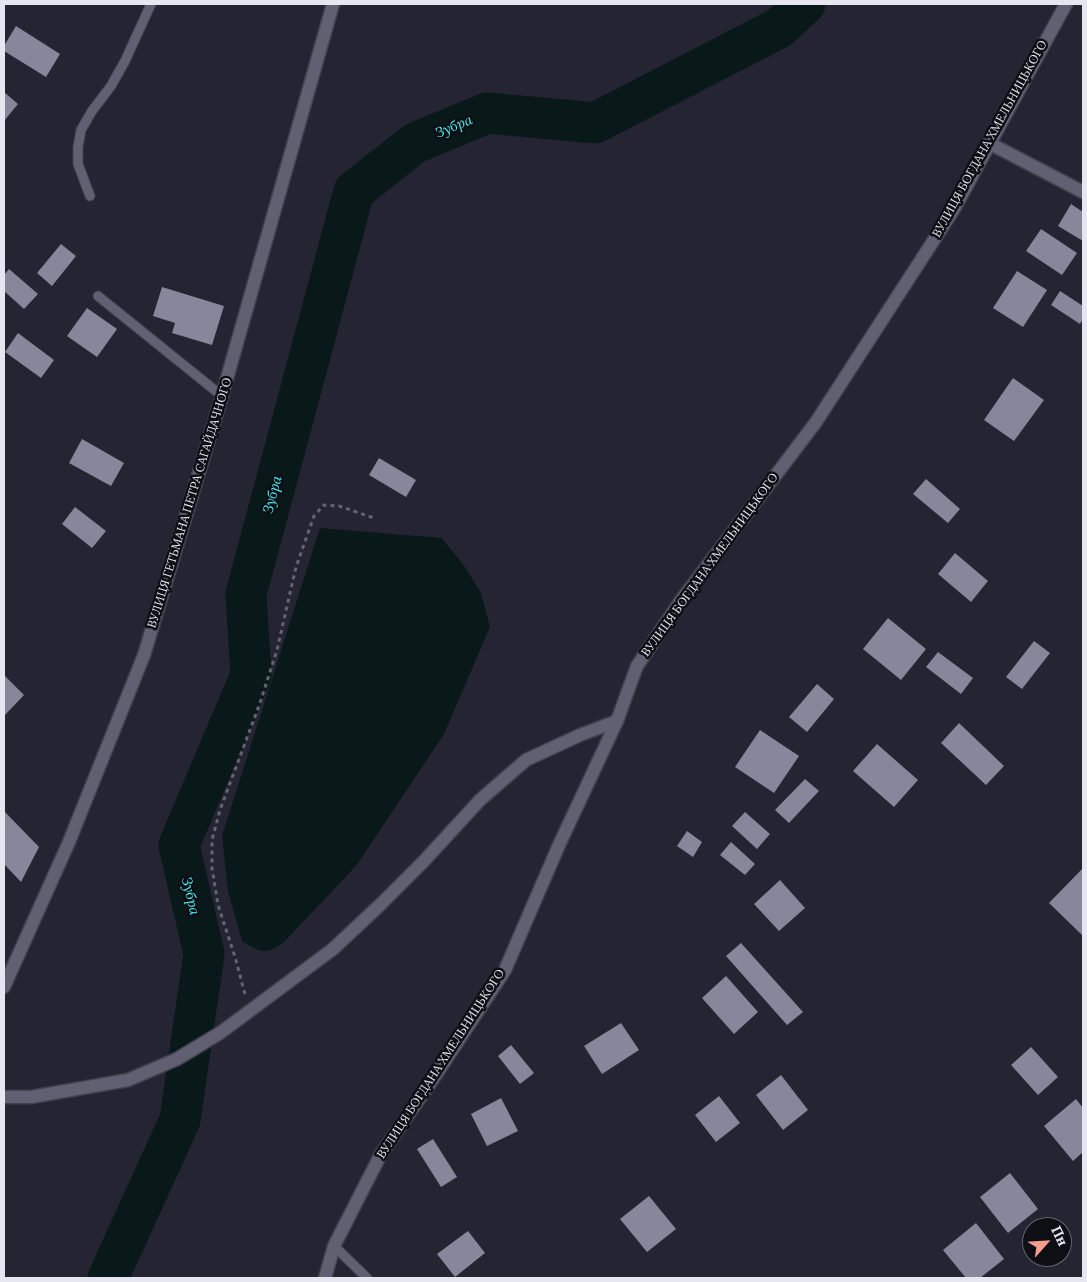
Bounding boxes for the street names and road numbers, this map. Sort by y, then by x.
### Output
street label: ВУЛИЦЯ БОГДАНА ХМЕЛЬНИЦЬКОГО [930,38,1050,240]
street label: ВУЛИЦЯ ГЕТЬМАНА ПЕТРА САГАЙДАЧНОГО [145,376,235,630]
street label: ВУЛИЦЯ БОГДАНА ХМЕЛЬНИЦЬКОГО [639,471,781,659]
street label: ВУЛИЦЯ БОГДАНА ХМЕЛЬНИЦЬКОГО [374,967,508,1161]

